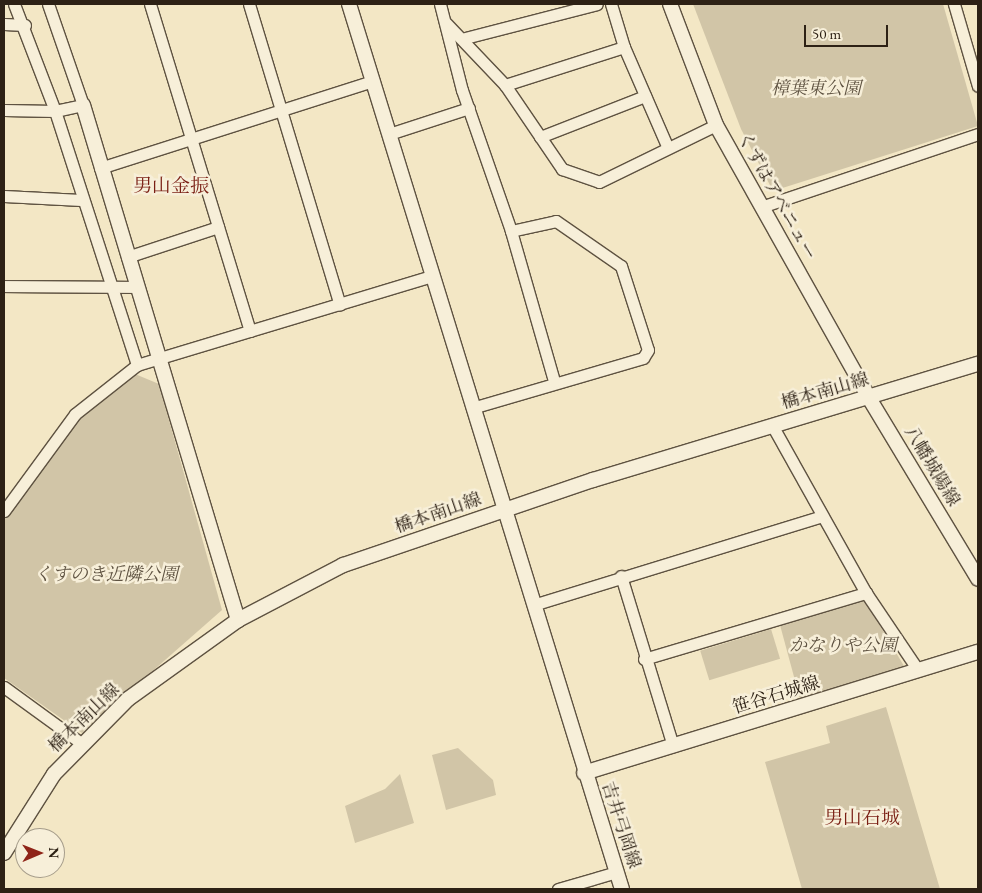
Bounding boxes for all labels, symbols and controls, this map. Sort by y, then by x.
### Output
scale bar [807,15,891,47]
text: 50 m [812,24,841,43]
park label: 樟葉東公園 [771,77,861,99]
street label: くずはアベニュー [733,128,821,264]
district label: 男山金振 [133,175,209,197]
street label: 橋本南山線 [779,368,871,414]
street label: 八幡城陽線 [900,422,964,510]
street label: 橋本南山線 [392,488,484,538]
park label: くすのき近隣公園 [34,563,178,585]
park label: かなりや公園 [789,634,897,656]
street label: 笹谷石城線 [730,672,822,718]
street label: 橋本南山線 [44,679,124,757]
street label: 吉井弓岡線 [597,779,645,871]
district label: 男山石城 [824,807,900,829]
north arrow [15,828,65,878]
text: N [45,847,63,859]

